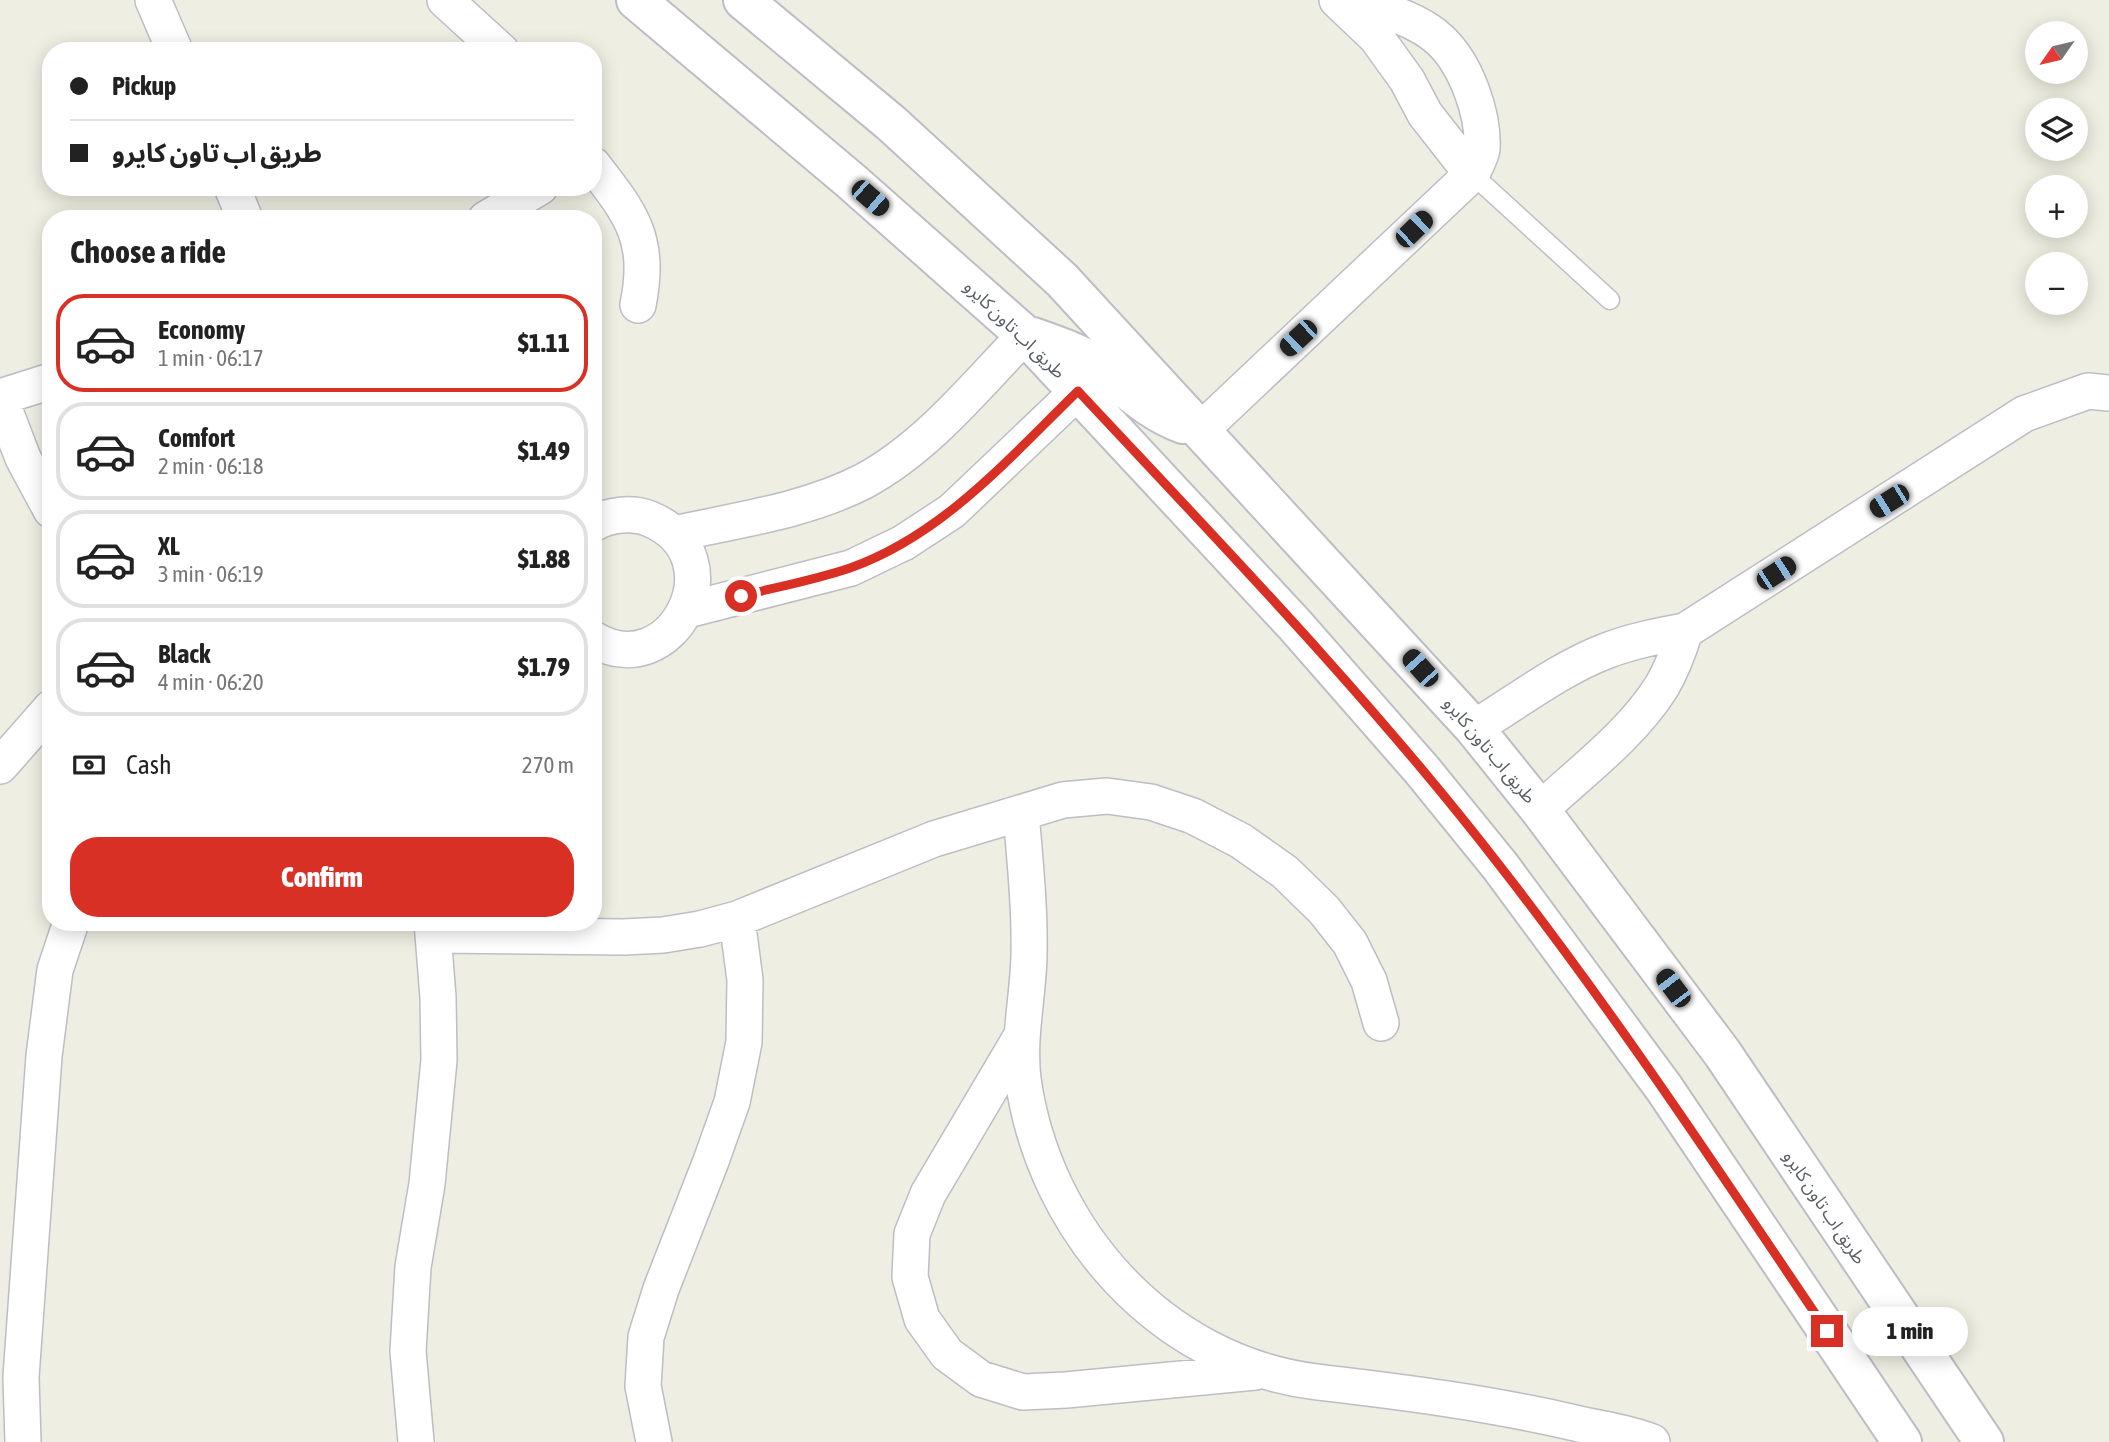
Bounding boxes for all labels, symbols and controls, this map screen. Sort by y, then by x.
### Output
north arrow [2025,21,2088,84]
map controls [2025,21,2088,315]
text: Pickup [112,71,176,101]
button: layers [2025,98,2088,161]
text: طريق اب تاون كايرو [112,138,322,168]
button: + [2025,175,2088,238]
car [848,176,893,220]
car [1392,207,1437,251]
text: Choose a ride [70,233,226,270]
button: − [2025,252,2088,315]
street label: طريق اب تاون كايرو [959,275,1070,383]
icon: car [74,312,137,375]
text: Economy [158,315,245,345]
car [1276,316,1321,360]
text: $1.11 [518,328,570,358]
text: 1 min · 06:17 [158,345,264,371]
icon: car [74,420,137,483]
text: Comfort [158,423,235,453]
text: $1.49 [518,436,570,466]
text: 2 min · 06:18 [158,453,264,479]
car [1866,481,1913,521]
icon: car [74,528,137,591]
text: XL [158,531,180,561]
text: $1.88 [518,544,570,574]
car [1753,553,1800,593]
text: 3 min · 06:19 [158,561,264,587]
route start [725,580,757,612]
icon: car [74,636,137,699]
text: Black [158,639,210,669]
car [1399,645,1442,691]
text: $1.79 [518,652,570,682]
text: 4 min · 06:20 [158,669,264,695]
street label: طريق اب تاون كايرو [1439,693,1541,808]
icon: cash [70,746,108,784]
text: Cash [126,750,172,780]
text: 270 m [522,752,574,778]
button: Confirm [70,837,574,917]
car [1652,965,1695,1011]
street label: طريق اب تاون كايرو [1778,1146,1871,1268]
callout: 1 min [1852,1306,1967,1356]
route end [1811,1315,1843,1347]
text: 1 min [1887,1318,1933,1344]

